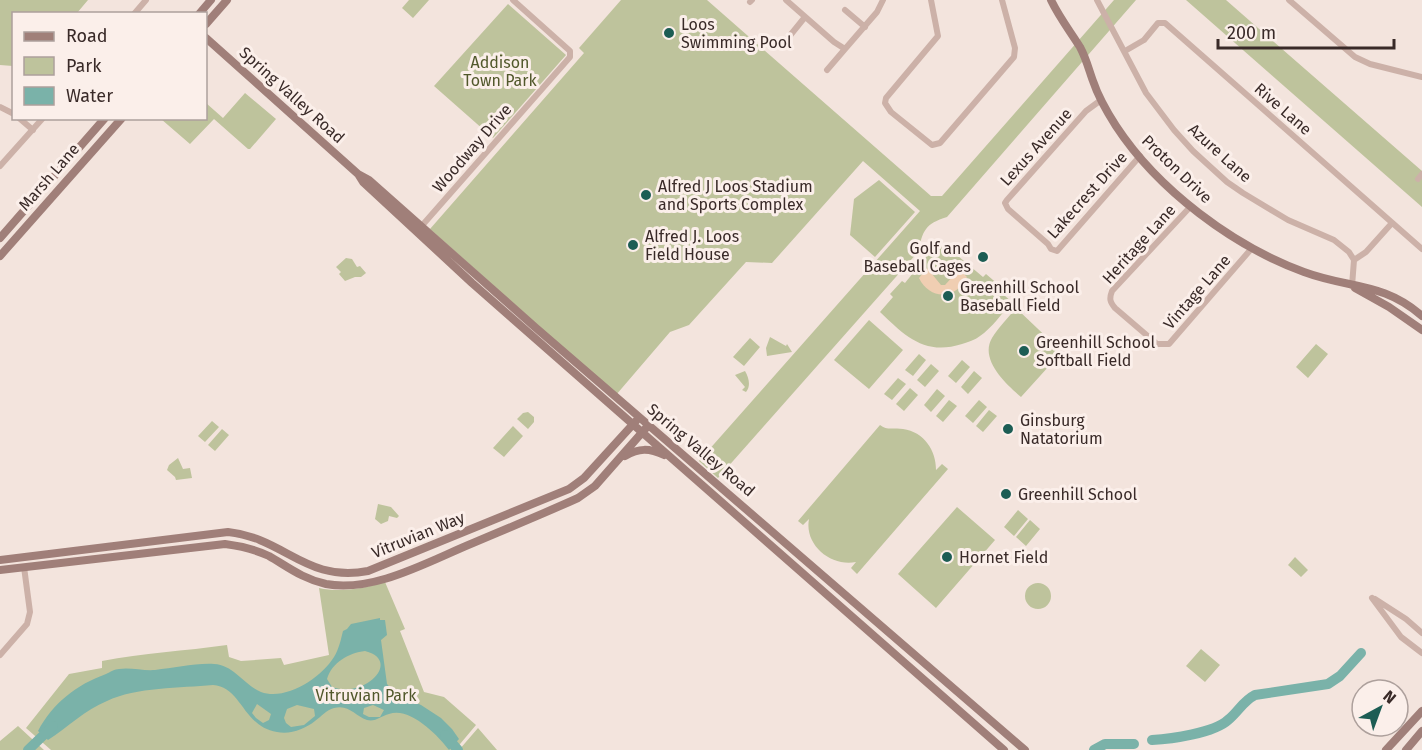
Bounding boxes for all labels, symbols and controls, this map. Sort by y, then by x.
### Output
legend [12,12,207,120]
scale bar [1218,12,1394,50]
place label: Loos Swimming Pool [681,15,792,52]
text: 200 m [1227,22,1276,44]
text: Road [66,25,108,47]
marker: Loos Swimming Pool [662,26,676,40]
street label: Spring Valley Road [236,43,348,147]
park label: Addison Town Park [463,53,537,90]
text: Park [66,55,102,77]
street label: Rive Lane [1251,79,1315,139]
text: Water [66,85,113,107]
street label: Woodway Drive [429,100,515,196]
street label: Lexus Avenue [996,104,1076,190]
street label: Azure Lane [1184,120,1256,186]
street label: Proton Drive [1138,131,1216,207]
street label: Marsh Lane [15,140,83,214]
street label: Lakecrest Drive [1043,148,1131,242]
place label: Alfred J Loos Stadium and Sports Complex [658,177,813,214]
marker: Alfred J Loos Stadium and Sports Complex [639,188,653,202]
street label: Heritage Lane [1098,200,1180,288]
place label: Alfred J. Loos Field House [645,227,739,264]
marker: Alfred J. Loos Field House [626,238,640,252]
place label: Golf and Baseball Cages [863,239,971,276]
marker: Golf and Baseball Cages [976,250,990,264]
street label: Vintage Lane [1159,251,1235,333]
place label: Greenhill School Baseball Field [960,278,1080,315]
marker: Greenhill School Baseball Field [941,289,955,303]
place label: Greenhill School Softball Field [1036,333,1156,370]
marker: Greenhill School Softball Field [1017,344,1031,358]
street label: Spring Valley Road [643,399,759,501]
place label: Ginsburg Natatorium [1020,411,1103,448]
marker: Ginsburg Natatorium [1001,422,1015,436]
place label: Greenhill School [1018,485,1138,504]
marker: Greenhill School [999,487,1013,501]
street label: Vitruvian Way [369,508,467,562]
place label: Hornet Field [959,548,1048,567]
marker: Hornet Field [940,550,954,564]
north arrow [1350,678,1410,738]
park label: Vitruvian Park [316,686,417,705]
text: N [1379,686,1400,708]

